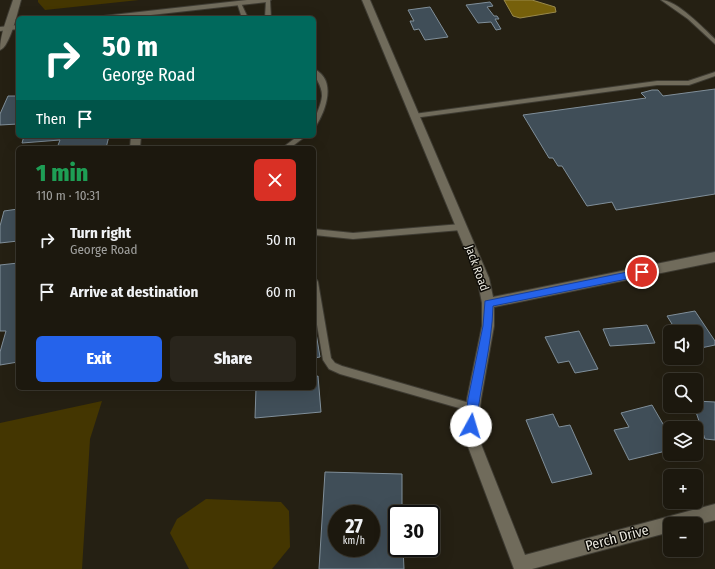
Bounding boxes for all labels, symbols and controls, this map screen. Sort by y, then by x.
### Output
text: 50 m [102,30,158,63]
icon: right [36,32,88,84]
text: George Road [102,64,195,86]
icon: arrive [74,108,96,130]
text: Then [36,110,66,128]
text: 1 min [36,159,88,187]
button: close [254,159,296,201]
text: 110 m · 10:31 [36,188,100,203]
text: Turn right [70,224,131,242]
icon: right [36,229,58,251]
text: 50 m [266,231,296,249]
text: George Road [70,242,137,257]
street label: Jack Road [462,243,492,293]
pin [625,255,659,289]
icon: arrive [631,261,653,283]
icon: arrive [36,281,58,303]
text: Arrive at destination [70,283,198,301]
text: 60 m [266,283,296,301]
map controls [663,325,703,557]
button: sound [663,325,703,365]
button: Exit [36,336,162,382]
button: Share [170,336,296,382]
button: search [663,373,703,413]
position arrow [450,405,492,447]
button: layers [663,421,703,461]
button: + [663,469,703,509]
speed limit sign: 30 [388,505,440,557]
text: 27 [345,514,363,538]
button: − [663,517,703,557]
street label: Perch Drive [584,521,650,555]
text: km/h [343,535,365,547]

